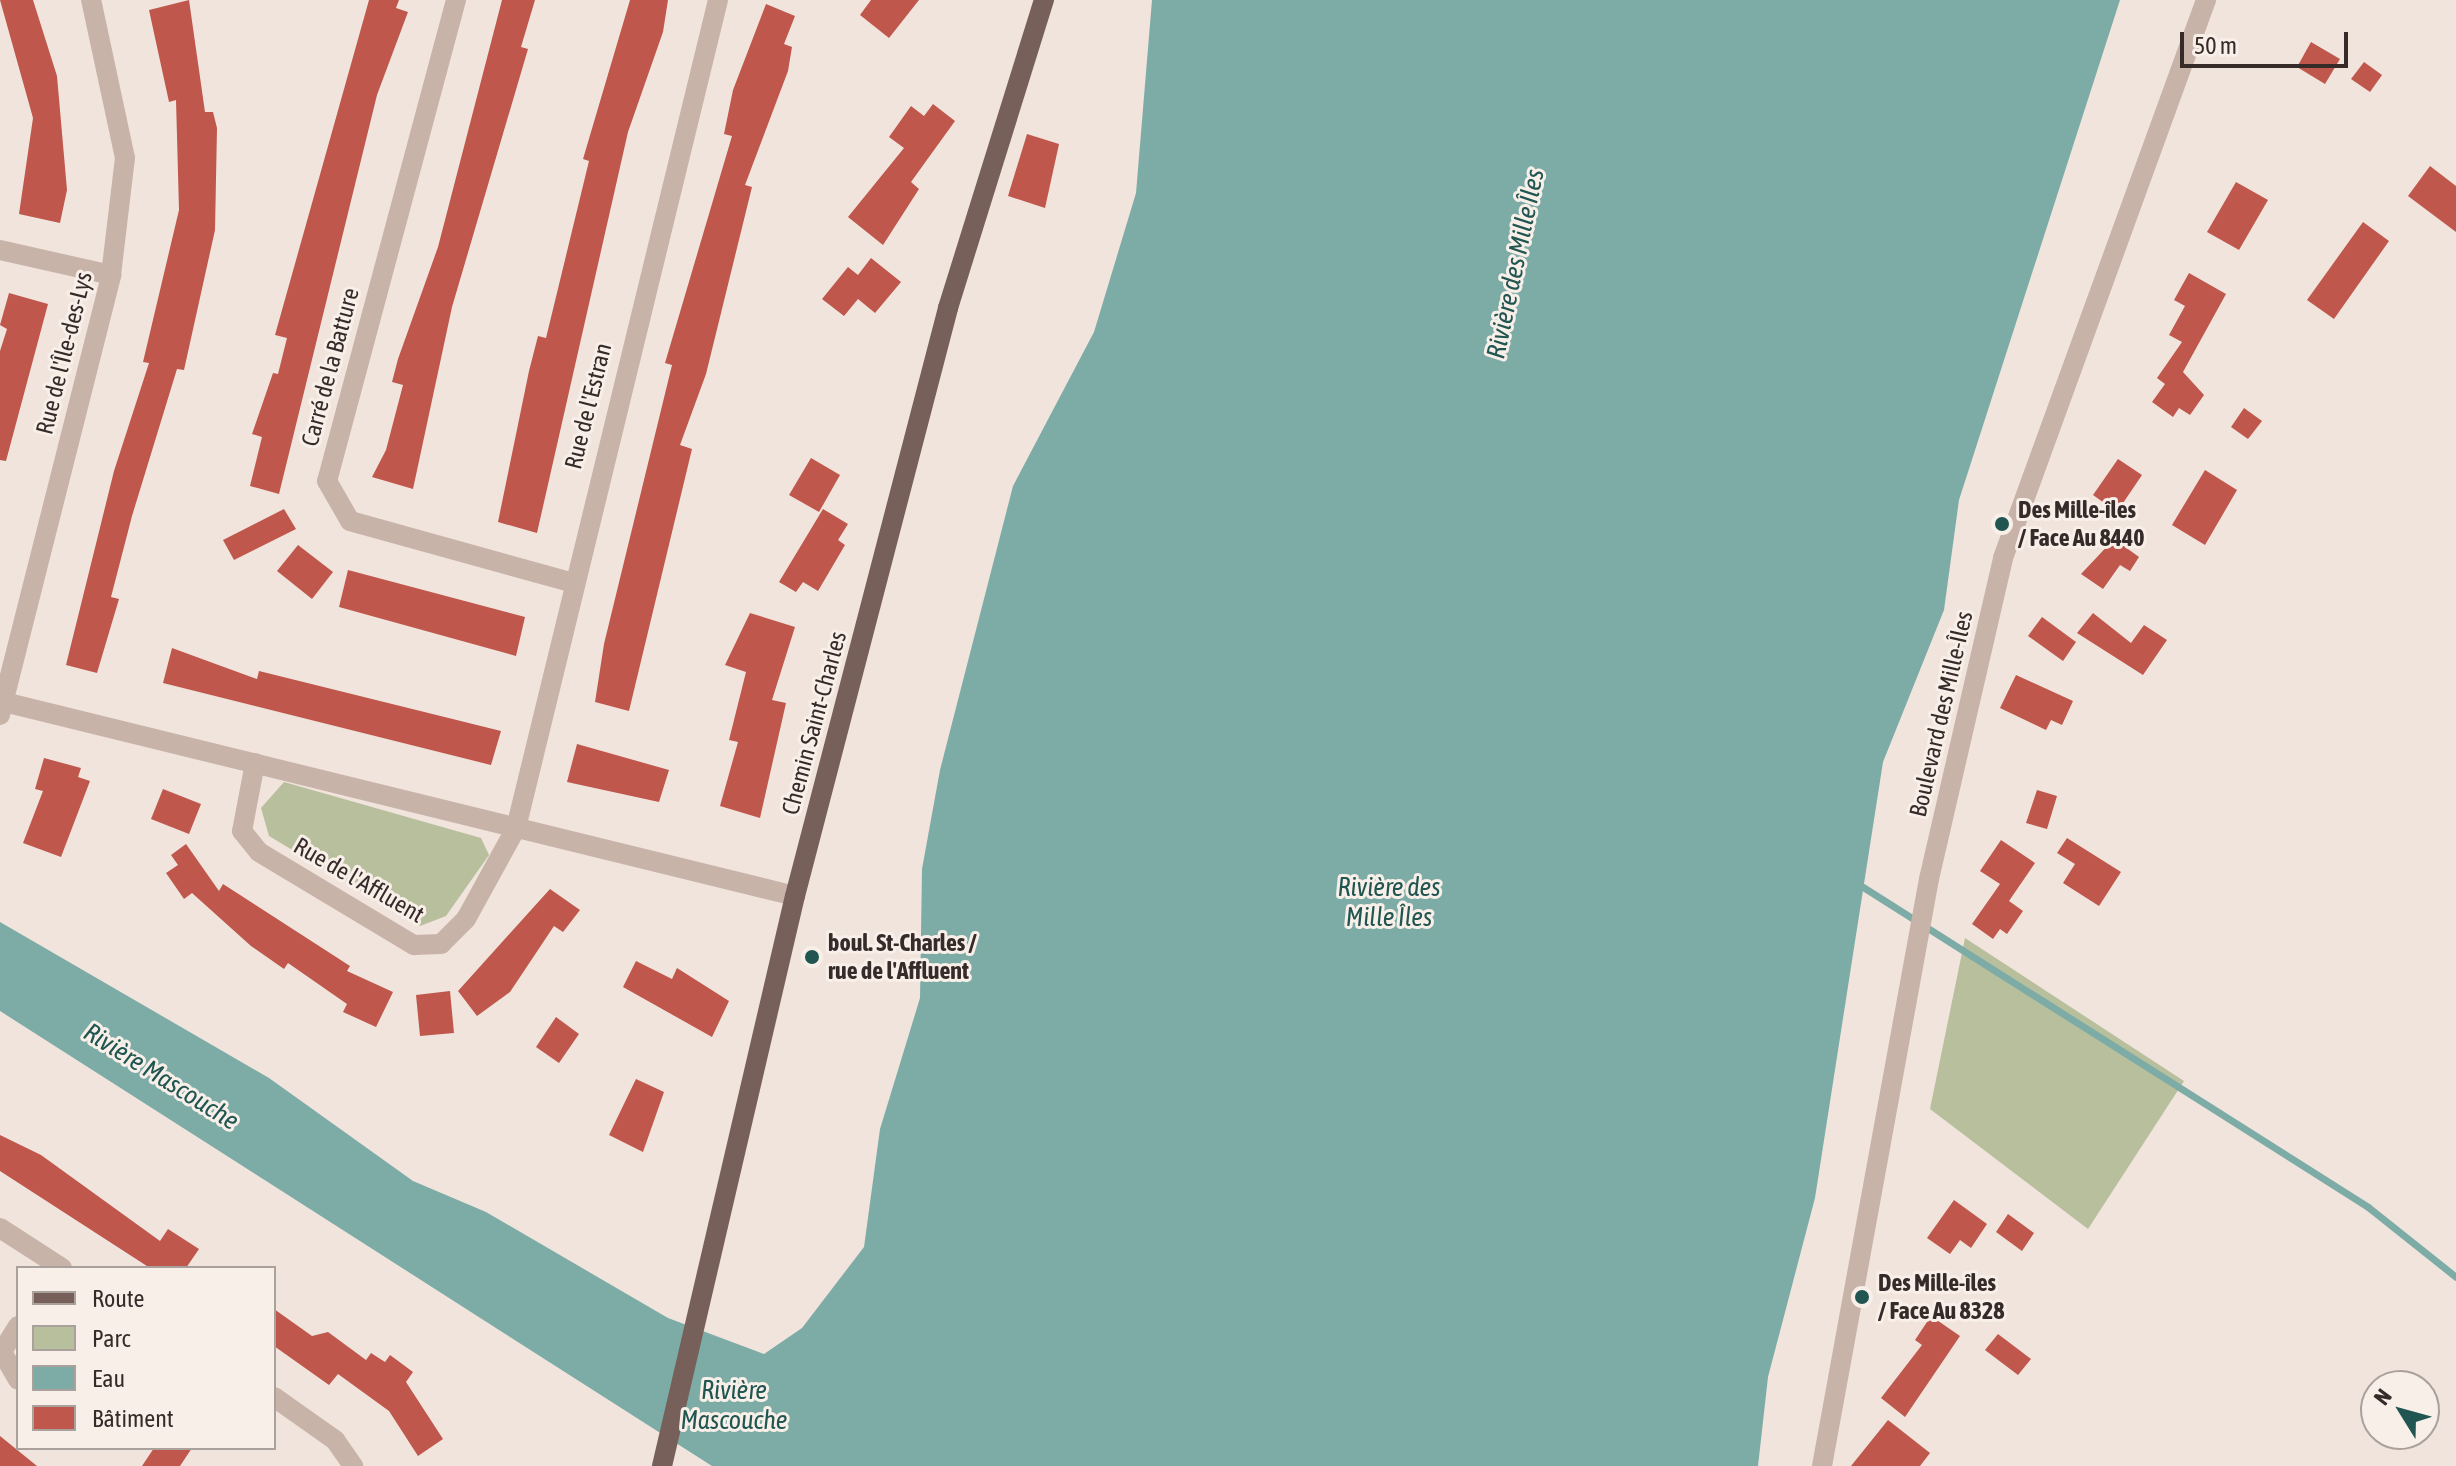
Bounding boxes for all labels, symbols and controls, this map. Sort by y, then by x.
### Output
scale bar [2184,16,2352,66]
text: 50 m [2194,32,2237,59]
water label: Rivière des Mille Îles [1481,166,1551,362]
street label: Rue de l'Île-des-Lys [30,269,98,437]
street label: Carré de la Batture [295,285,365,449]
street label: Rue de l'Estran [558,340,618,472]
place label: Des Mille-îles / Face Au 8440 [2018,496,2145,552]
marker: Des Mille-îles / Face Au 8440 [1993,515,2011,533]
street label: Boulevard des Mille-Îles [1903,608,1979,820]
street label: Chemin Saint-Charles [776,628,852,818]
street label: Rue de l'Affluent [289,831,429,929]
water label: Rivière des Mille Îles [1337,872,1441,934]
place label: boul. St-Charles / rue de l'Affluent [828,929,977,985]
marker: boul. St-Charles / rue de l'Affluent [803,948,821,966]
water label: Rivière Mascouche [78,1017,244,1137]
legend [16,1266,276,1450]
place label: Des Mille-îles / Face Au 8328 [1878,1269,2005,1325]
text: Route [92,1285,144,1312]
marker: Des Mille-îles / Face Au 8328 [1853,1288,1871,1306]
text: Parc [92,1325,130,1352]
text: Eau [92,1365,125,1392]
north arrow [2360,1370,2440,1450]
water label: Rivière Mascouche [680,1375,788,1436]
text: N [2368,1384,2397,1410]
text: Bâtiment [92,1405,174,1432]

